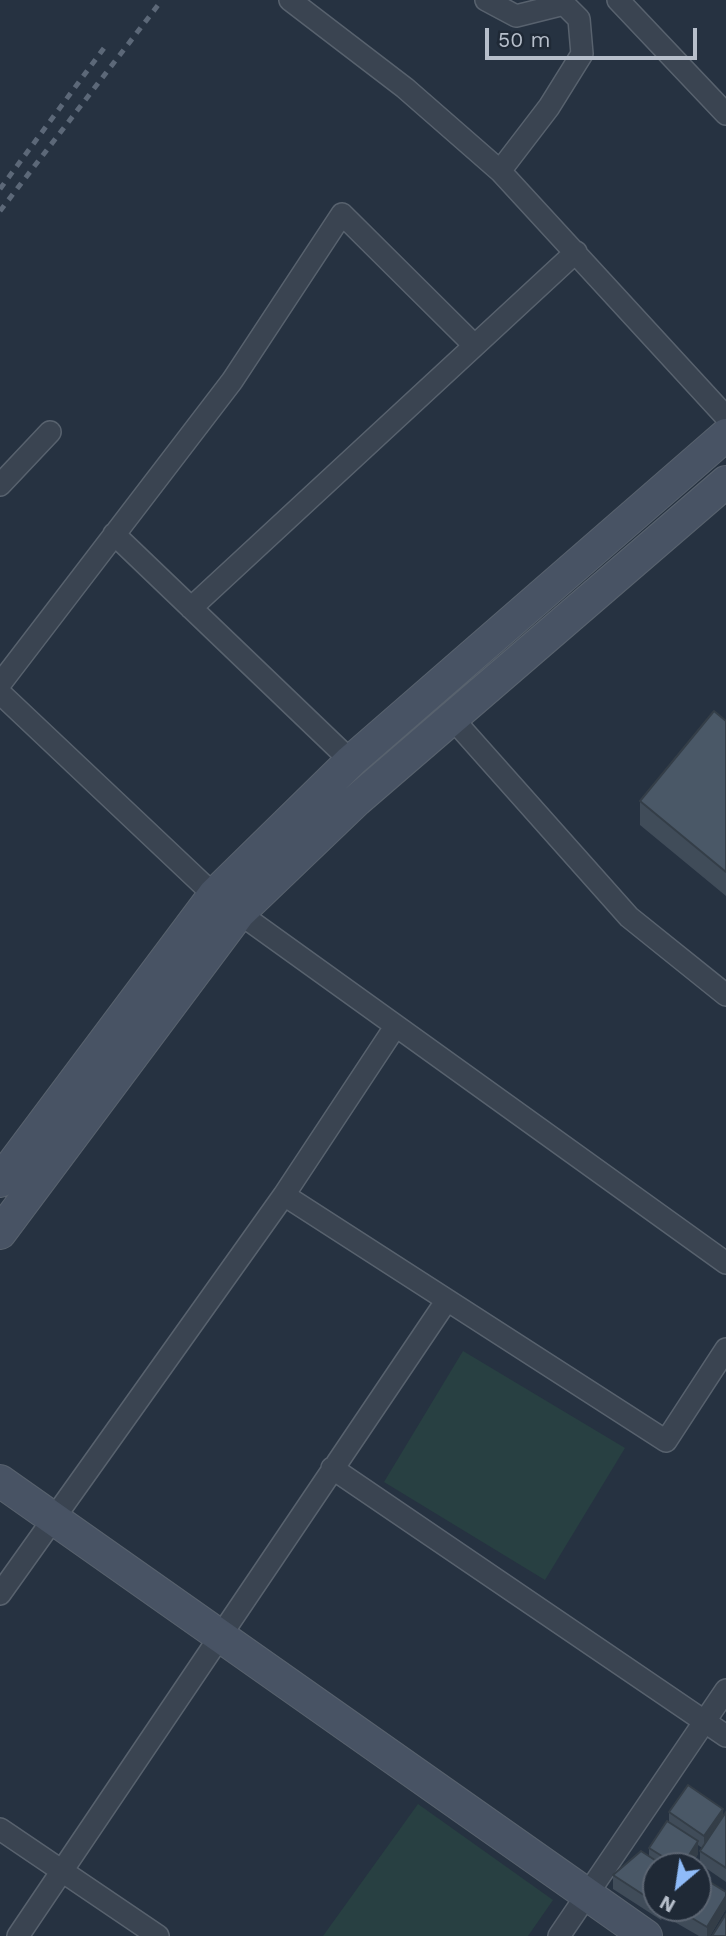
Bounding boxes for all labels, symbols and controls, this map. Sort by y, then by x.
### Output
scale bar [488,14,700,58]
text: 50 m [498,27,550,52]
north arrow [642,1852,712,1922]
text: N [656,1891,679,1918]

